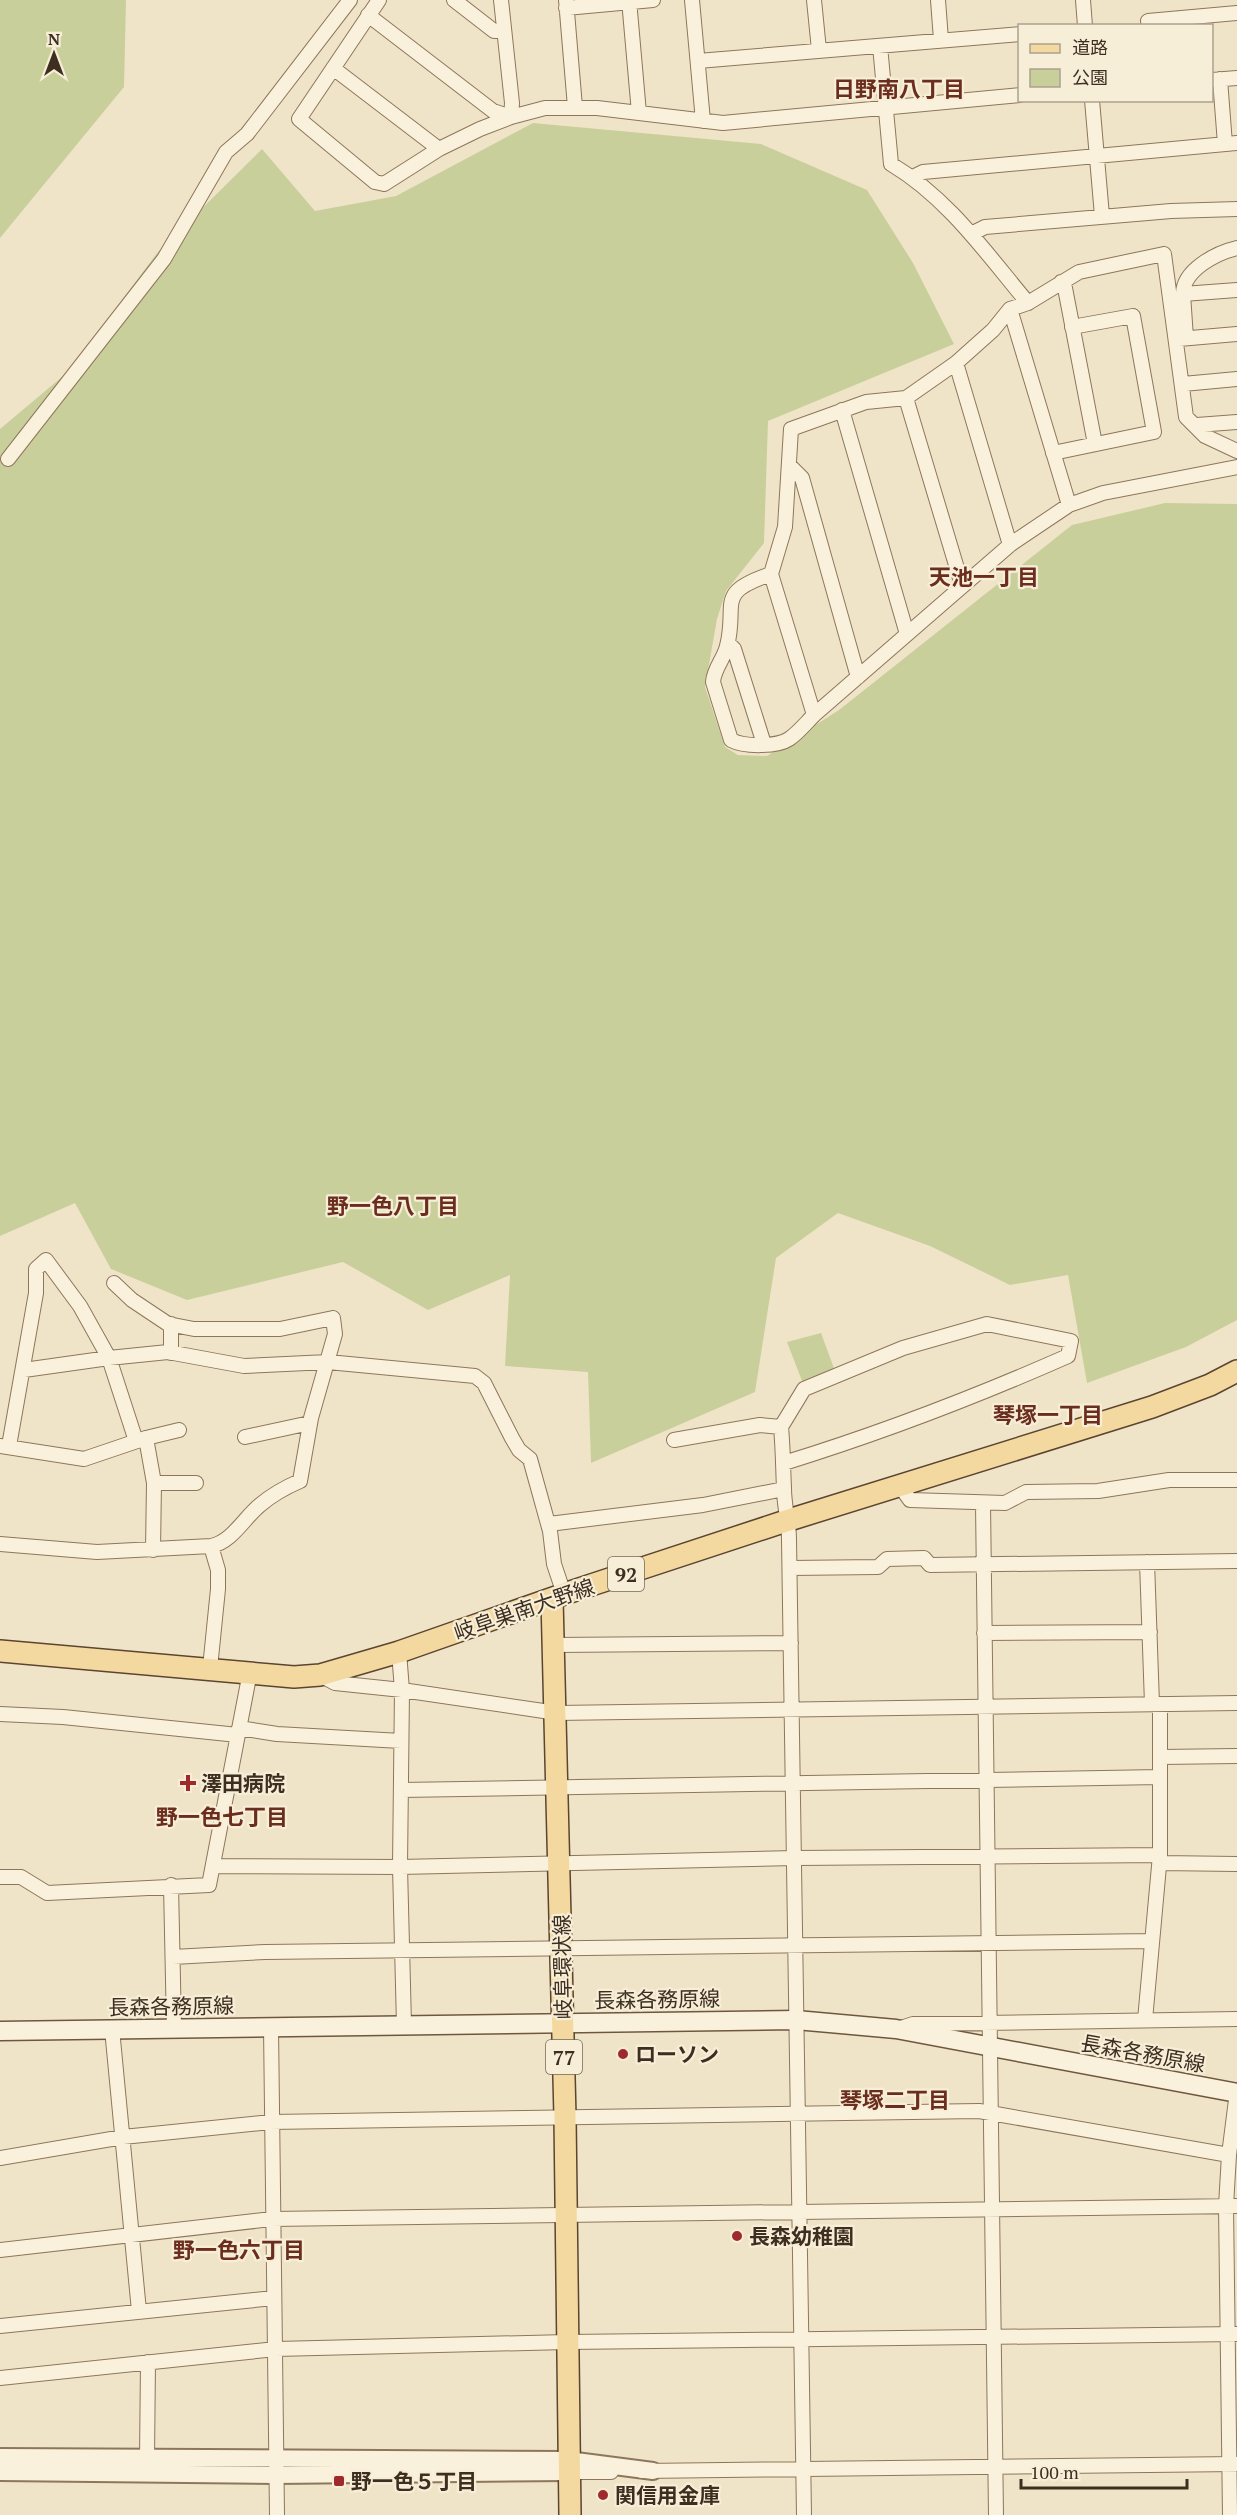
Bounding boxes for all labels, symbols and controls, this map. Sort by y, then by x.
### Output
north arrow [24,24,84,84]
legend [1018,24,1213,102]
text: N [48,28,60,50]
text: 道路 [1072,35,1108,59]
text: 公園 [1072,65,1108,89]
district label: 日野南八丁目 [833,74,965,103]
district label: 天池一丁目 [929,562,1039,591]
district label: 野一色八丁目 [327,1191,459,1220]
district label: 琴塚一丁目 [993,1400,1103,1429]
road number: 92 [608,1557,644,1591]
street label: 岐阜巣南大野線 [450,1572,598,1646]
place label: 澤田病院 [201,1769,285,1797]
marker: 澤田病院 [179,1774,197,1792]
district label: 野一色七丁目 [156,1802,288,1831]
street label: 岐阜環状線 [547,1914,577,2020]
street label: 長森各務原線 [594,1984,720,2014]
street label: 長森各務原線 [108,1991,234,2021]
street label: 長森各務原線 [1079,2028,1207,2078]
road number: 77 [546,2040,582,2074]
place label: ローソン [635,2040,719,2068]
marker: ローソン [616,2047,630,2061]
district label: 琴塚二丁目 [840,2085,950,2114]
place label: 長森幼稚園 [749,2222,854,2250]
marker: 長森幼稚園 [730,2229,744,2243]
district label: 野一色六丁目 [173,2235,305,2264]
scale bar [1021,2452,1188,2490]
text: 100 m [1030,2460,1079,2484]
place label: 野一色５丁目 [351,2467,477,2495]
marker: 野一色５丁目 [332,2474,346,2488]
place label: 関信用金庫 [615,2481,720,2509]
marker: 関信用金庫 [596,2488,610,2502]

